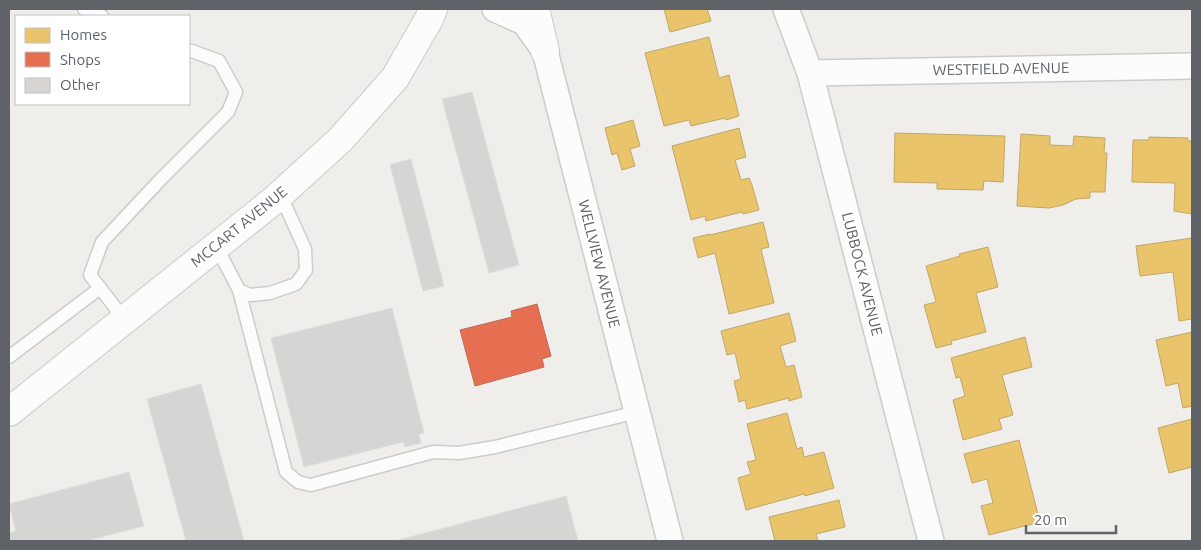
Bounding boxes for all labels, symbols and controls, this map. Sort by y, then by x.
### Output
legend [15,15,190,105]
text: Homes [60,26,107,43]
text: Shops [60,51,101,68]
street label: WESTFIELD AVENUE [933,59,1069,78]
text: Other [60,76,100,93]
street label: MCCART AVENUE [187,183,290,271]
street label: WELLVIEW AVENUE [575,198,624,330]
street label: LUBBOCK AVENUE [839,210,886,337]
scale bar [1026,502,1116,534]
text: 20 m [1034,511,1067,528]

